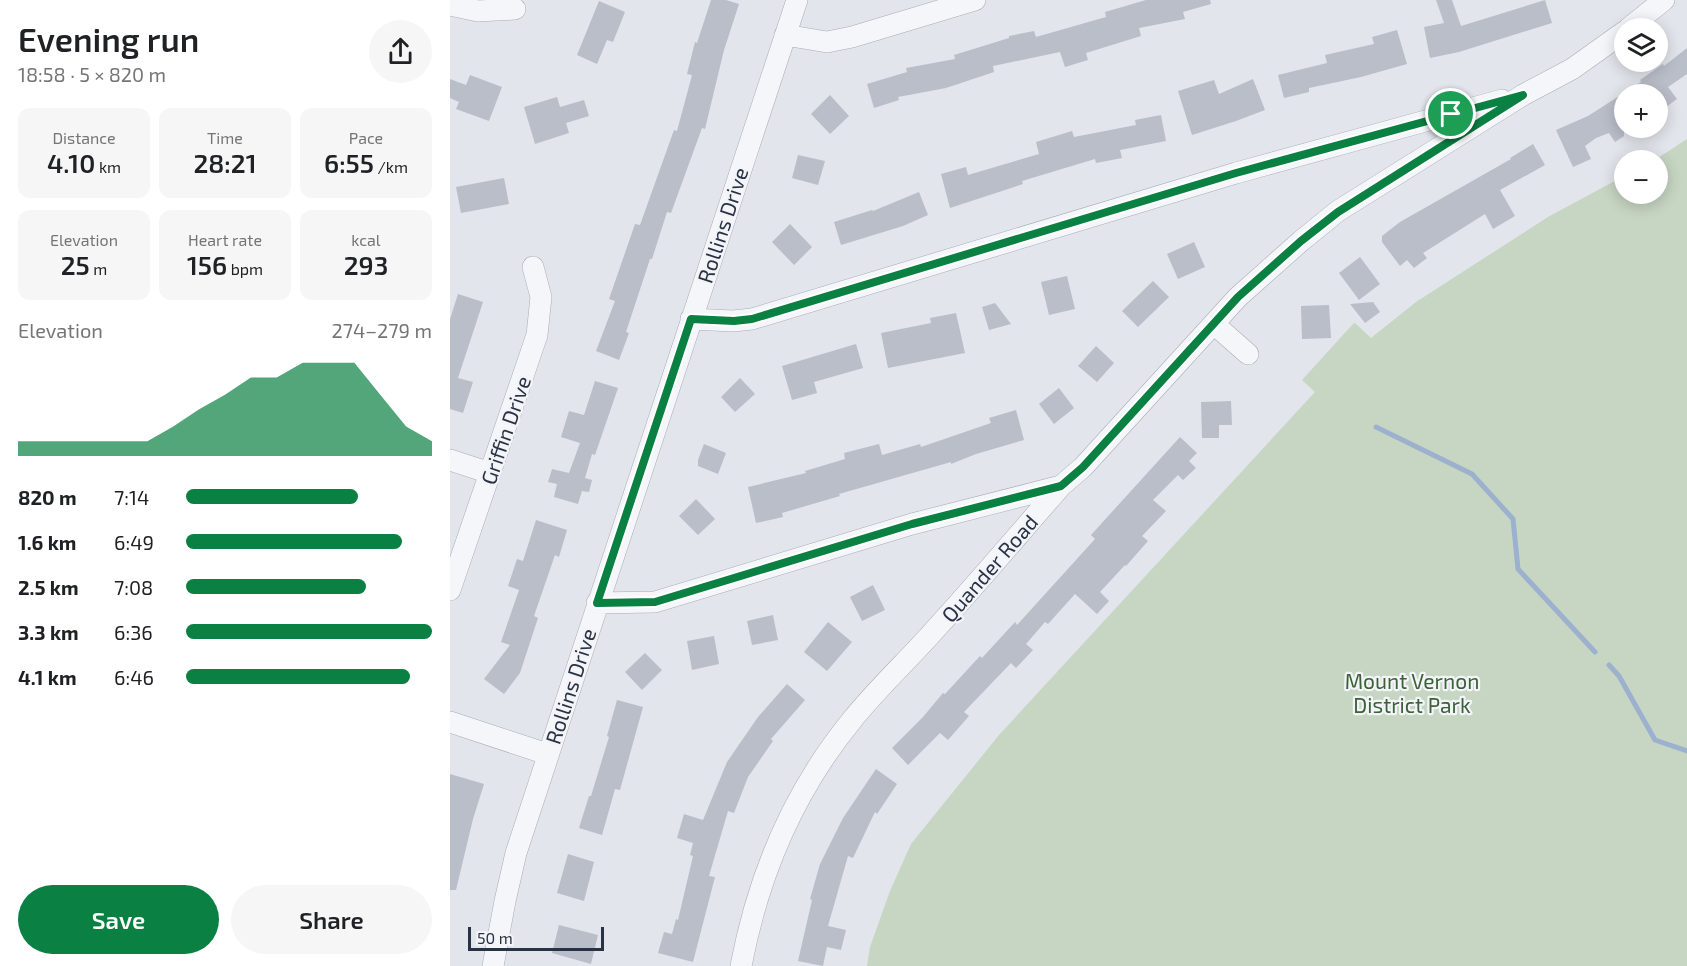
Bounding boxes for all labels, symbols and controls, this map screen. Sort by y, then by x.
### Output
map controls [1614,18,1668,204]
button: layers [1614,18,1668,72]
text: Evening run [18,19,199,59]
button: share [369,20,432,83]
text: 18:58 · 5 × 820 m [18,62,166,86]
button: + [1614,84,1668,138]
pin [1425,88,1476,139]
icon: arrive [1434,97,1467,130]
text: Distance [52,128,116,147]
text: Time [207,128,243,147]
text: Pace [349,128,383,147]
text: 4.10 [47,147,95,178]
text: 28:21 [193,147,257,178]
text: 6:55 [324,147,374,178]
button: − [1614,150,1668,204]
text: km [95,157,121,176]
text: /km [374,157,408,176]
street label: Rollins Drive [692,164,752,286]
text: Elevation [50,230,118,249]
text: Heart rate [188,230,262,249]
text: kcal [351,230,381,249]
text: 25 [61,249,90,280]
text: 156 [187,249,227,280]
text: 293 [344,249,388,280]
text: m [90,259,107,278]
text: bpm [227,259,263,278]
text: Elevation [18,318,103,342]
text: 274–279 m [331,318,432,342]
street label: Griffin Drive [475,372,535,488]
text: 820 m [18,485,77,509]
text: 7:14 [114,485,149,509]
street label: Quander Road [936,509,1043,627]
text: 1.6 km [18,530,76,554]
text: 6:49 [114,530,154,554]
text: 2.5 km [18,575,79,599]
text: 7:08 [114,575,153,599]
text: 3.3 km [18,620,79,644]
text: 6:36 [114,620,153,644]
street label: Rollins Drive [540,625,600,747]
text: 4.1 km [18,665,77,689]
text: 6:46 [114,665,154,689]
park label: Mount Vernon District Park [1345,668,1479,717]
button: Save [18,885,219,954]
button: Share [231,885,432,954]
scale bar [468,924,604,952]
text: 50 m [477,928,513,947]

